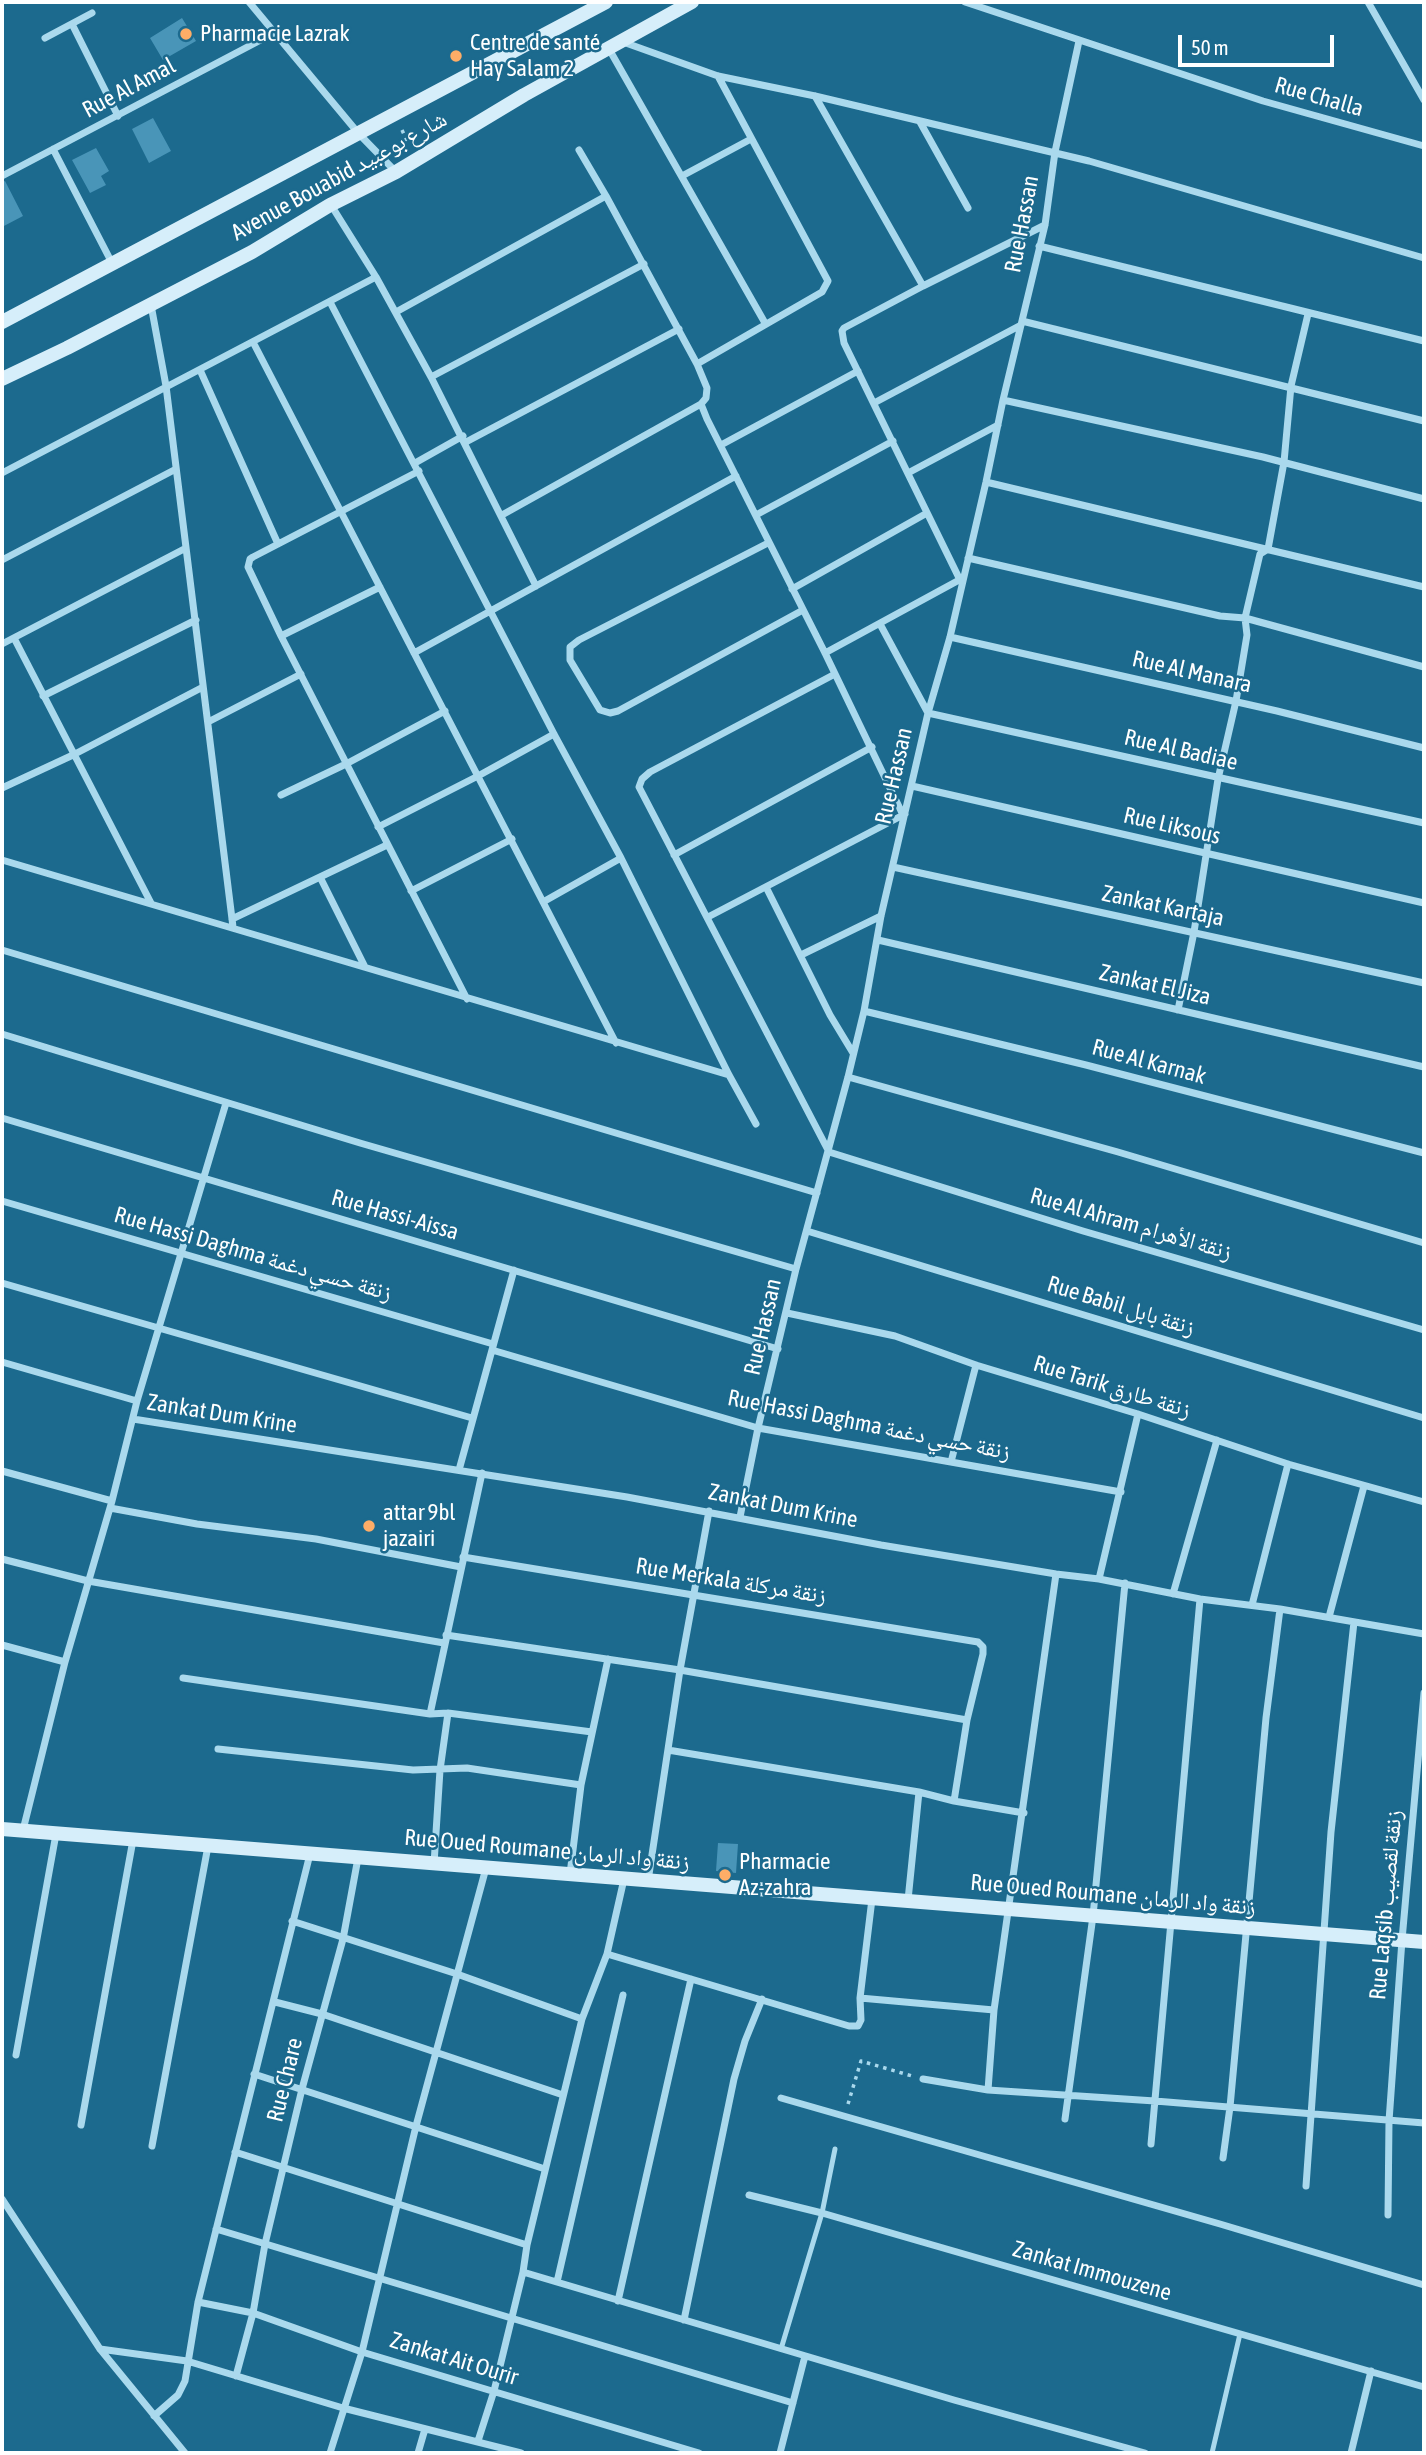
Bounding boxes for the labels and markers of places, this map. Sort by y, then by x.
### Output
place label: Pharmacie Lazrak [200,20,350,48]
marker: Pharmacie Lazrak [178,26,194,42]
place label: Centre de santé Hay Salam 2 [470,29,600,83]
marker: Centre de santé Hay Salam 2 [448,48,464,64]
place label: attar 9bl jazairi [383,1499,455,1553]
marker: attar 9bl jazairi [361,1518,377,1534]
place label: Pharmacie Az-zahra [739,1848,830,1902]
marker: Pharmacie Az-zahra [717,1867,733,1883]

